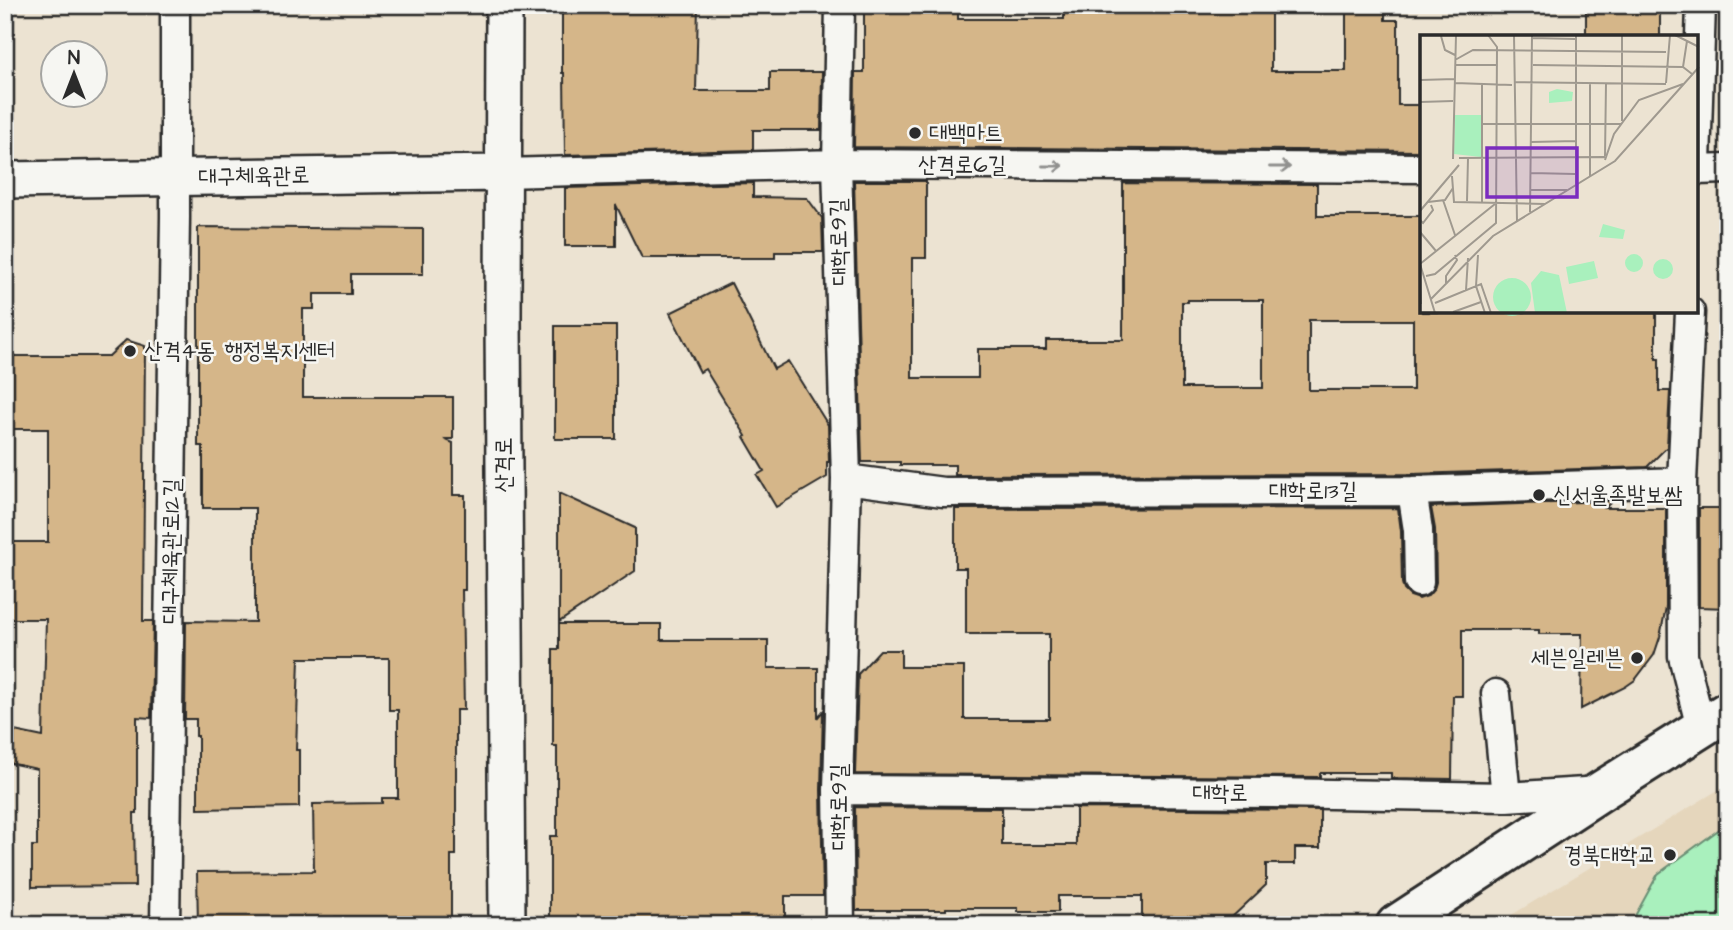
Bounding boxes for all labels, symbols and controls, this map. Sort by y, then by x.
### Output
inset map [1420,35,1698,313]
north arrow [38,38,108,108]
text: N [68,45,80,72]
place label: 대백마트 [929,117,1003,149]
marker: 대백마트 [907,125,923,141]
street label: 산격로6길 [918,149,1006,181]
street label: 대구체육관로 [198,159,310,193]
one-way arrow [1041,159,1064,172]
one-way arrow [1268,160,1291,174]
street label: 대학로9길 [822,198,856,286]
place label: 산격4동 행정복지센터 [144,335,335,367]
marker: 산격4동 행정복지센터 [122,343,138,359]
street label: 산격로 [488,437,520,493]
street label: 대학로13길 [1269,475,1357,507]
street label: 대구체육관로12길 [154,478,188,624]
place label: 신서울족발보쌈 [1553,479,1683,511]
marker: 신서울족발보쌈 [1531,487,1547,503]
place label: 세븐일레븐 [1530,642,1623,674]
marker: 세븐일레븐 [1629,650,1645,666]
street label: 대학로9길 [823,763,855,851]
street label: 대학로 [1192,777,1248,809]
place label: 경북대학교 [1563,839,1656,871]
marker: 경북대학교 [1662,847,1678,863]

